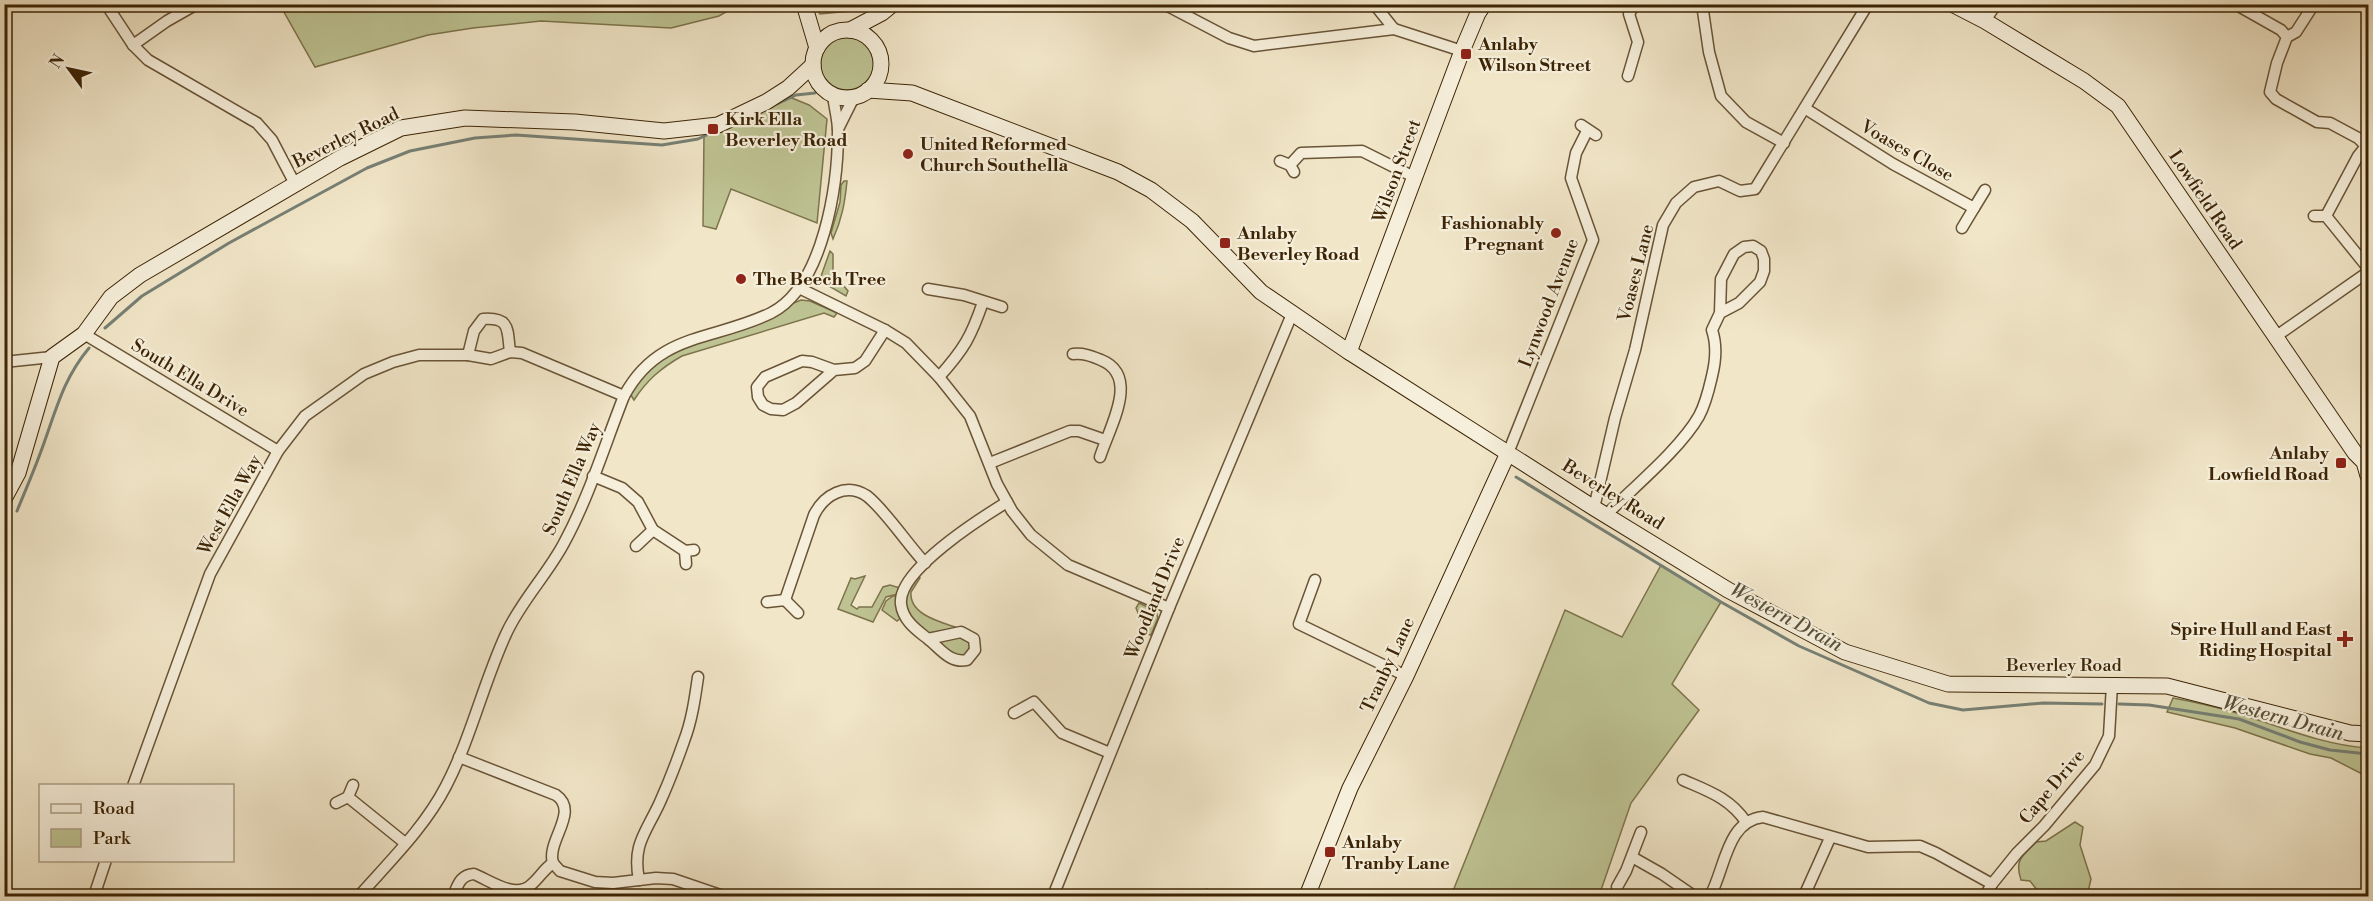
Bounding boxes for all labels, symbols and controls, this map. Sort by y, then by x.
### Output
place label: Anlaby Wilson Street [1477,33,1592,77]
north arrow [39,39,99,99]
marker: Anlaby Wilson Street [1459,47,1473,61]
text: N [45,50,69,72]
street label: Beverley Road [288,102,404,174]
place label: Kirk Ella Beverley Road [725,108,848,152]
street label: Voases Close [1855,115,1958,187]
street label: Wilson Street [1367,116,1427,227]
marker: Kirk Ella Beverley Road [706,122,720,136]
place label: United Reformed Church Southella [920,133,1069,177]
street label: Lowfield Road [2163,146,2247,255]
marker: United Reformed Church Southella [901,147,915,161]
place label: Fashionably Pregnant [1441,212,1545,256]
place label: Anlaby Beverley Road [1236,222,1360,266]
street label: Voases Lane [1613,222,1659,325]
marker: Fashionably Pregnant [1549,226,1563,240]
street label: Lynwood Avenue [1514,235,1584,371]
marker: Anlaby Beverley Road [1218,236,1232,250]
place label: The Beech Tree [753,268,886,291]
marker: The Beech Tree [734,272,748,286]
street label: South Ella Drive [127,334,253,422]
street label: South Ella Way [538,419,606,539]
place label: Anlaby Lowfield Road [2208,442,2330,486]
street label: West Ella Way [193,451,267,560]
street label: Beverley Road [1557,454,1669,536]
marker: Anlaby Lowfield Road [2334,456,2348,470]
street label: Woodland Drive [1120,533,1190,664]
water label: Western Drain [1725,578,1847,659]
street label: Tranby Lane [1356,614,1420,716]
place label: Spire Hull and East Riding Hospital [2171,618,2333,662]
marker: Spire Hull and East Riding Hospital [2336,630,2354,648]
street label: Beverley Road [2005,654,2123,677]
water label: Western Drain [2220,691,2347,747]
street label: Cape Drive [2014,745,2090,829]
legend [39,784,234,862]
text: Road [93,797,136,820]
text: Park [93,827,132,850]
place label: Anlaby Tranby Lane [1341,831,1450,875]
marker: Anlaby Tranby Lane [1323,845,1337,859]

